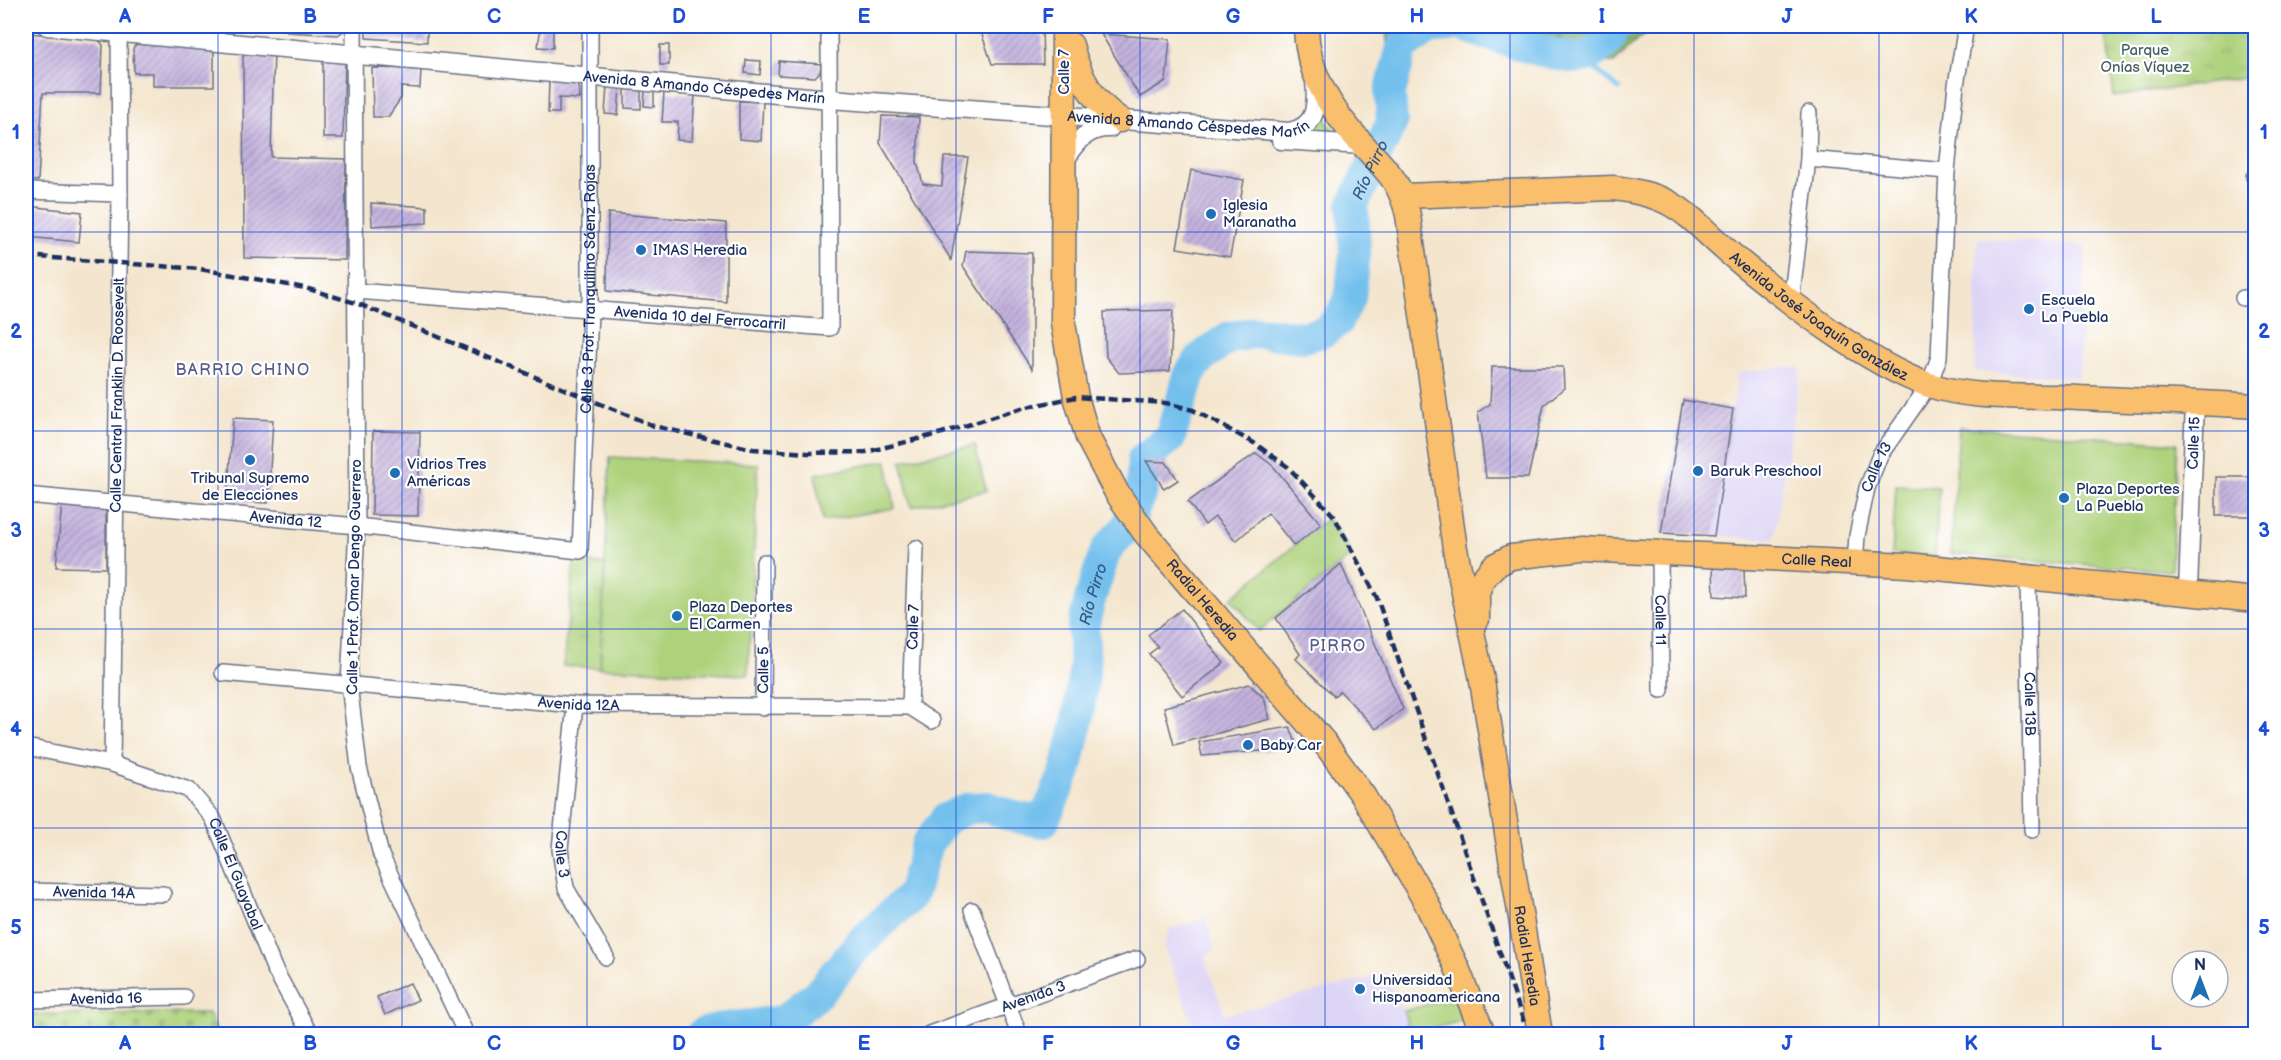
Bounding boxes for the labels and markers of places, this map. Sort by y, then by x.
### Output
place label: Iglesia Maranatha [1223,196,1296,232]
marker: Iglesia Maranatha [1204,207,1218,221]
place label: IMAS Heredia [653,241,747,260]
marker: IMAS Heredia [634,243,648,257]
place label: Escuela La Puebla [2041,291,2109,327]
marker: Escuela La Puebla [2022,302,2036,316]
marker: Tribunal Supremo de Elecciones [243,453,257,467]
place label: Vidrios Tres Américas [407,455,487,491]
place label: Baruk Preschool [1710,462,1821,481]
marker: Baruk Preschool [1691,464,1705,478]
marker: Vidrios Tres Américas [388,466,402,480]
place label: Tribunal Supremo de Elecciones [191,469,309,505]
place label: Plaza Deportes La Puebla [2076,480,2180,516]
marker: Plaza Deportes La Puebla [2057,491,2071,505]
place label: Plaza Deportes El Carmen [689,598,793,634]
marker: Plaza Deportes El Carmen [670,609,684,623]
place label: Baby Car [1260,736,1322,755]
marker: Baby Car [1241,738,1255,752]
place label: Universidad Hispanoamericana [1372,971,1500,1007]
marker: Universidad Hispanoamericana [1353,982,1367,996]

